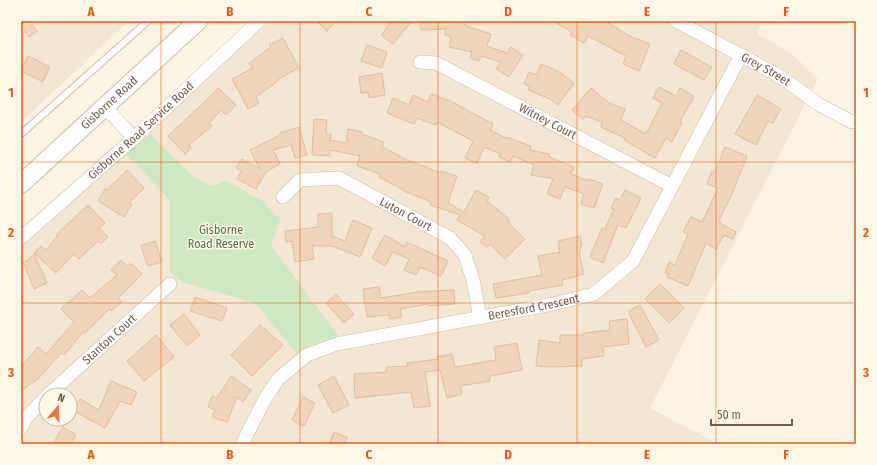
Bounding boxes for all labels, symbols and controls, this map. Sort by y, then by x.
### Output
text: A [86,4,95,19]
text: B [226,4,234,19]
text: C [366,4,373,19]
text: D [504,4,512,19]
text: E [644,4,650,19]
text: F [783,4,789,19]
street label: Grey Street [739,50,793,89]
street label: Gisborne Road [78,73,140,132]
street label: Gisborne Road Service Road [85,79,196,182]
text: 1 [8,85,14,100]
text: 1 [863,85,869,100]
street label: Witney Court [517,100,579,142]
street label: Luton Court [377,194,434,234]
park label: Gisborne Road Reserve [188,223,254,251]
text: 2 [7,225,14,240]
text: 2 [862,225,869,240]
street label: Beresford Crescent [487,291,581,323]
street label: Stanton Court [80,311,139,367]
text: 3 [7,365,14,380]
text: 3 [862,365,869,380]
north arrow [38,387,78,427]
text: N [56,391,67,405]
scale bar [711,401,792,427]
text: 50 m [717,408,741,422]
text: A [86,447,95,462]
text: B [226,447,234,462]
text: C [366,447,373,462]
text: D [504,447,512,462]
text: E [644,447,650,462]
text: F [783,447,789,462]

